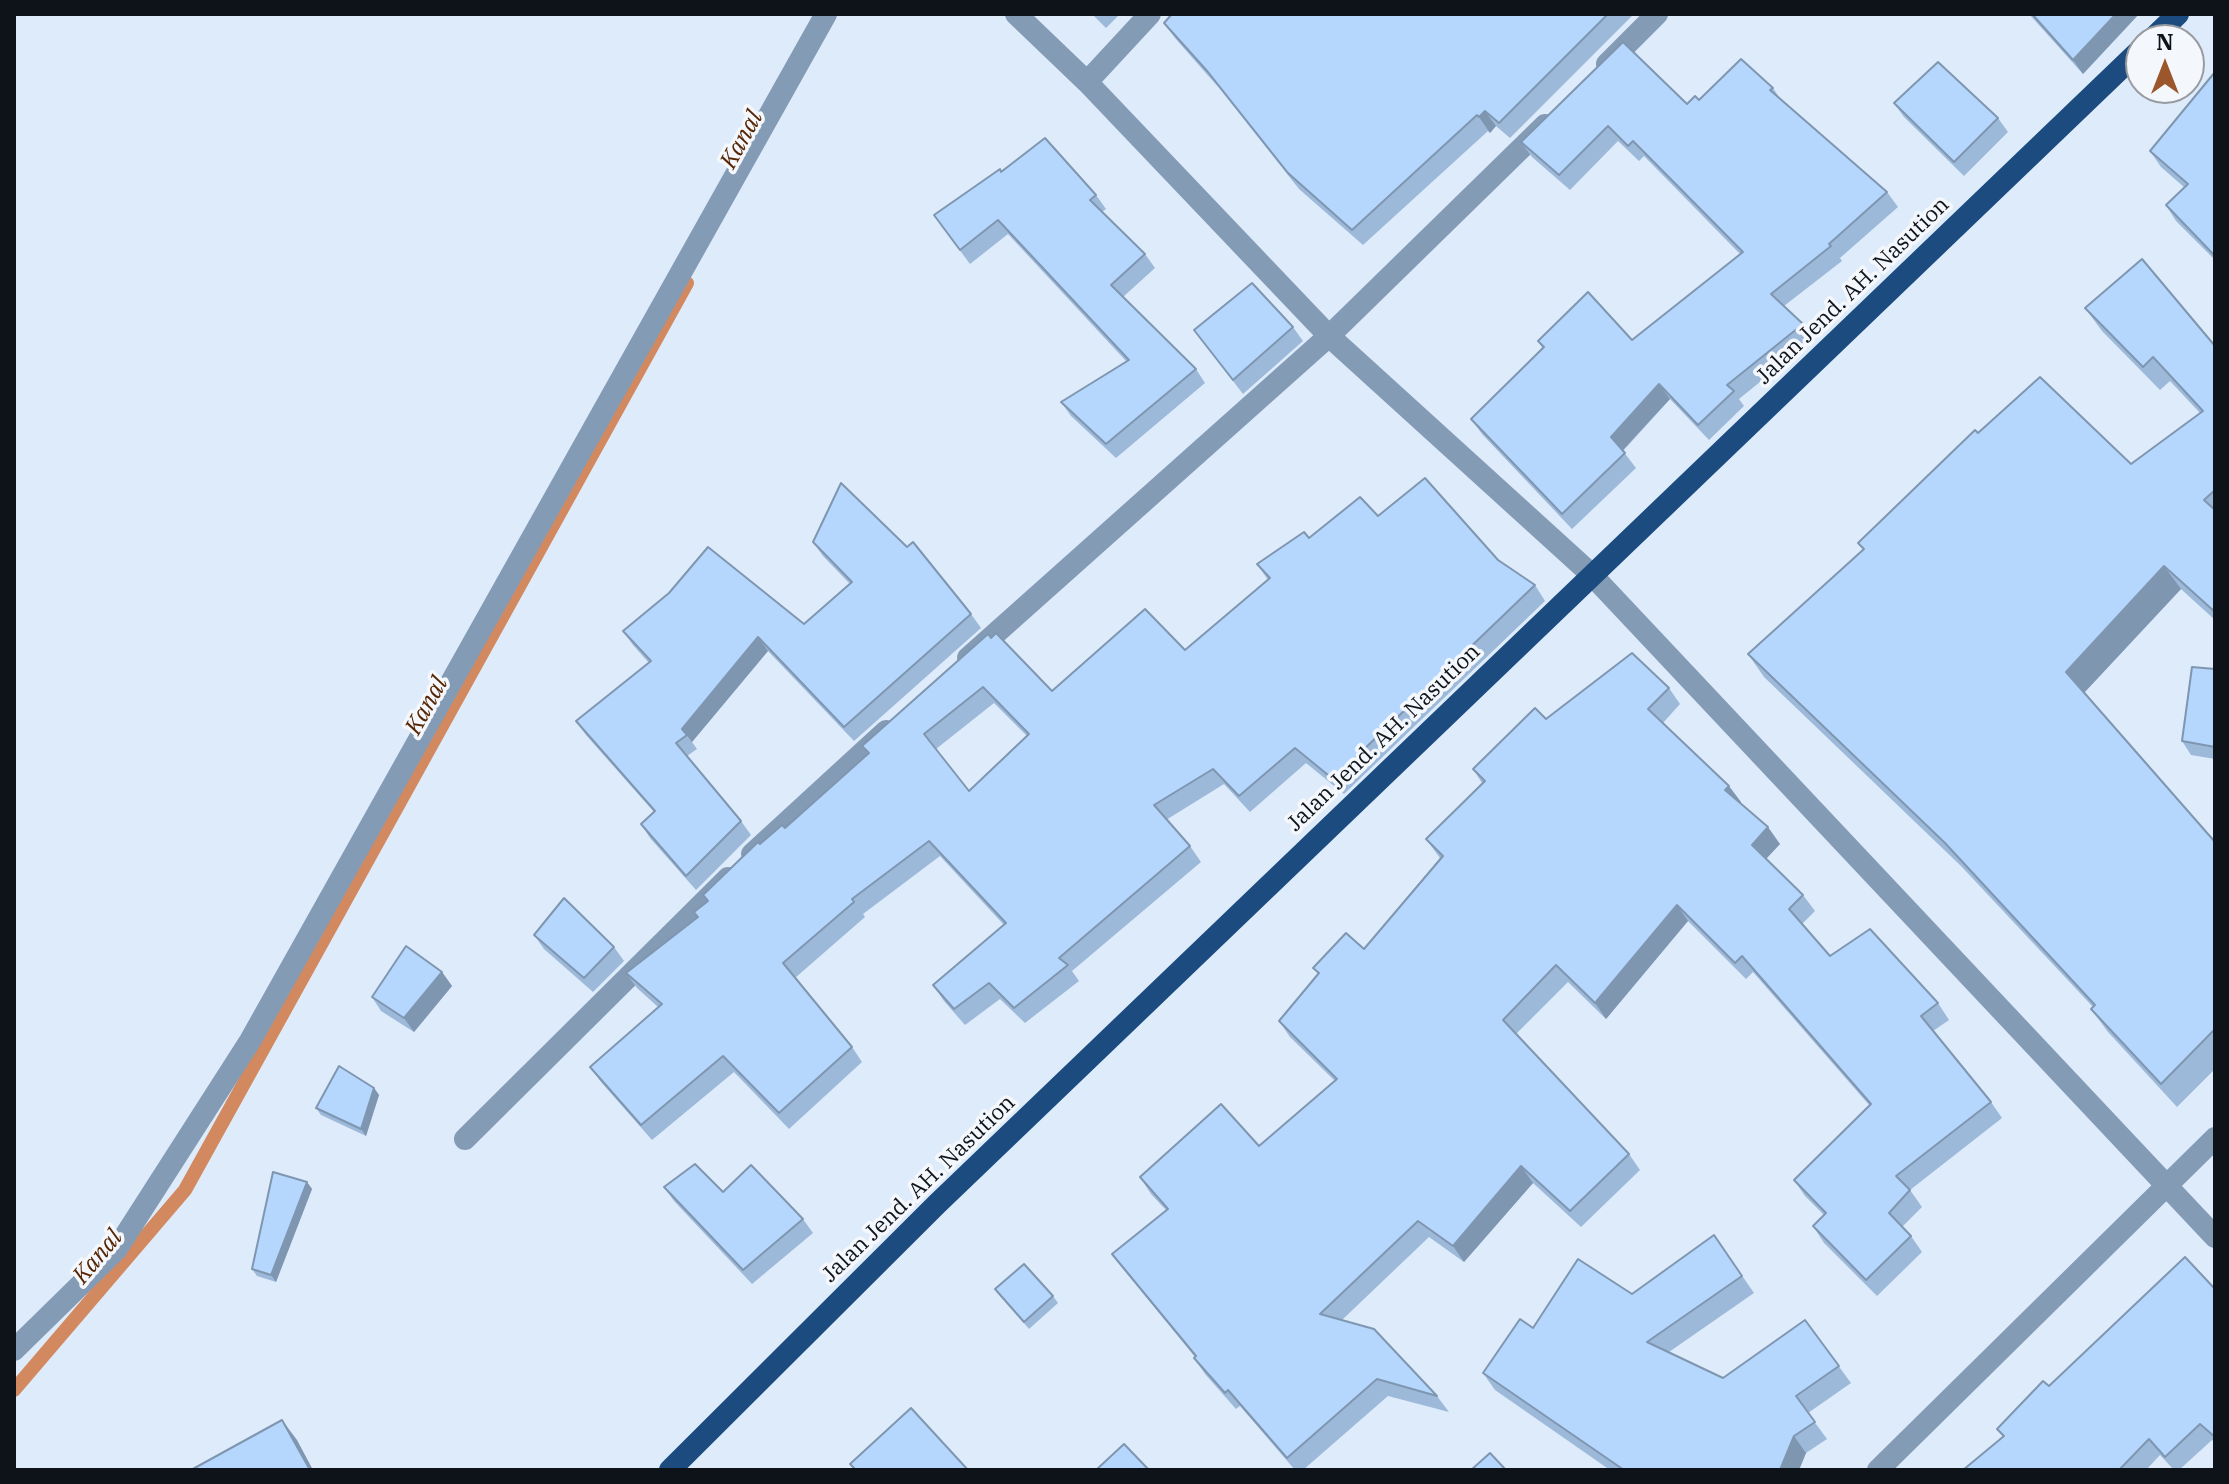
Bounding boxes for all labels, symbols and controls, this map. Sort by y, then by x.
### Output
north arrow [2125,24,2205,104]
text: N [2156,27,2174,56]
water label: Kanal [714,106,770,174]
street label: Jalan Jend. AH. Nasution [1751,192,1955,390]
street label: Jalan Jend. AH. Nasution [1282,639,1486,837]
water label: Kanal [399,672,455,740]
street label: Jalan Jend. AH. Nasution [817,1090,1021,1288]
water label: Kanal [67,1224,129,1290]

